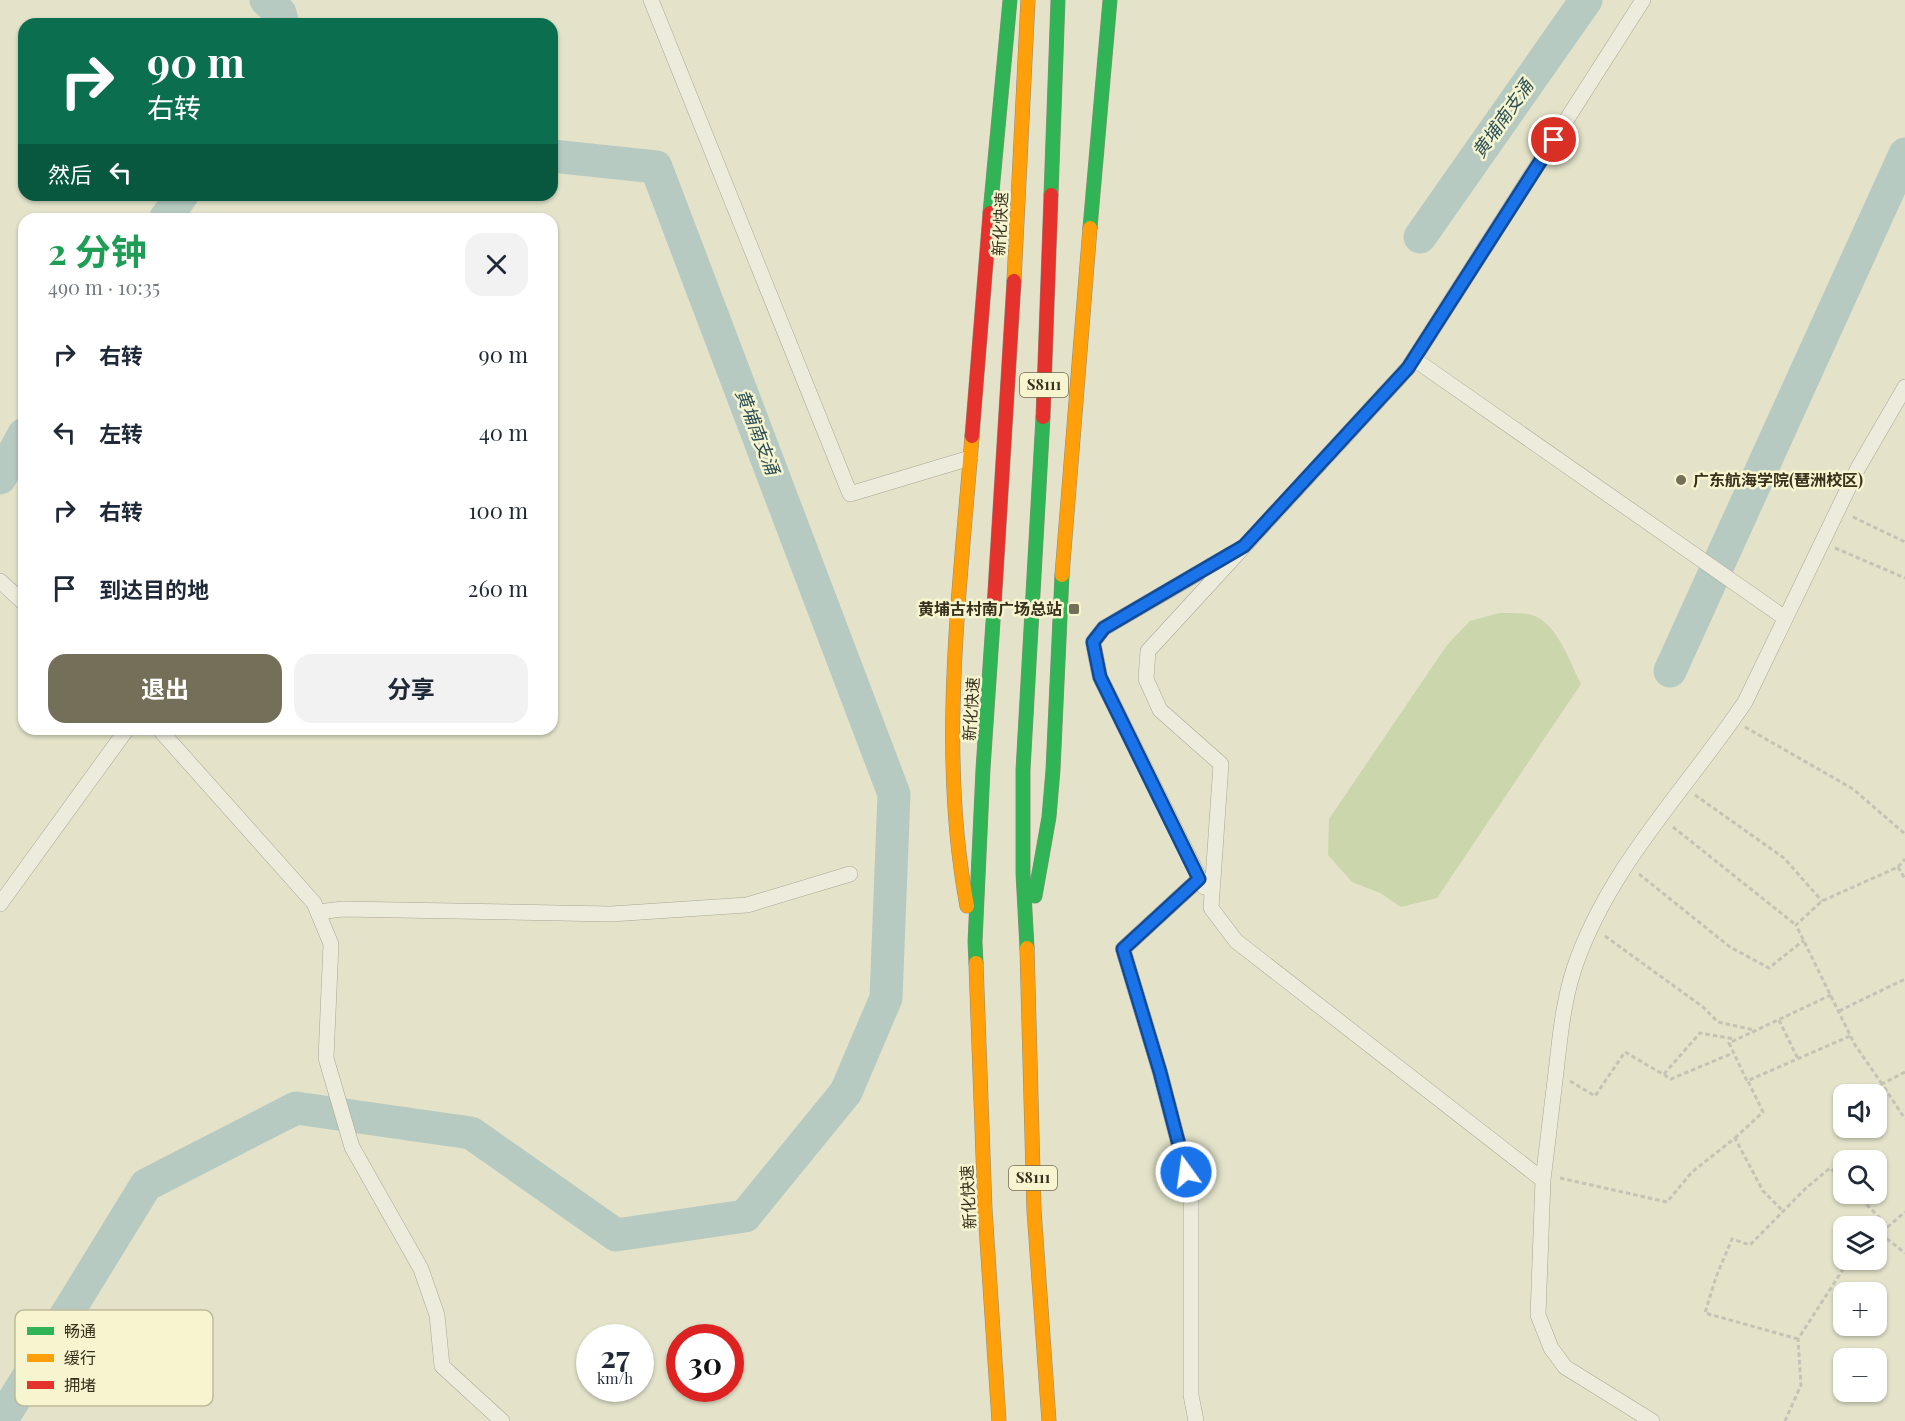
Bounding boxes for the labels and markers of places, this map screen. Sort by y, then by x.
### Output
pin [1528,114,1579,165]
place label: 广东航海学院(琶洲校区) [1693,469,1863,490]
marker: 广东航海学院(琶洲校区) [1674,473,1688,487]
place label: 黄埔古村南广场总站 [918,598,1062,619]
marker: 黄埔古村南广场总站 [1067,602,1081,616]

